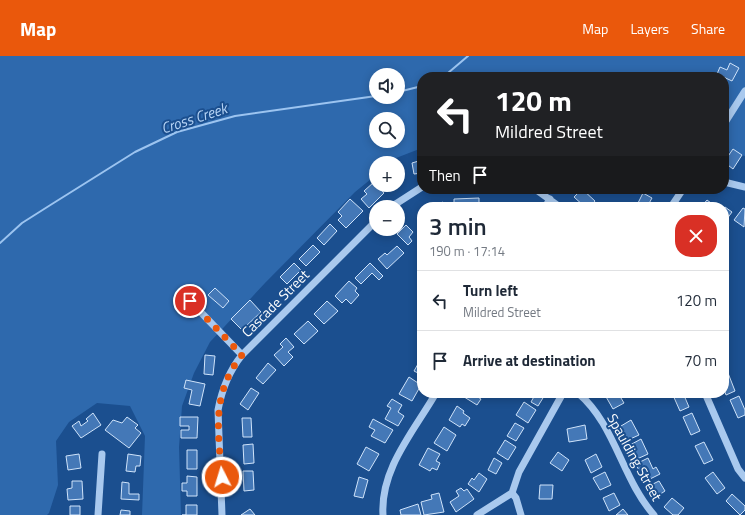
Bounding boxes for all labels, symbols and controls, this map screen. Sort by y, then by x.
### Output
text: Map [20,14,56,43]
text: Map [582,18,608,39]
text: Layers [630,18,669,39]
text: Share [691,18,725,39]
map controls [369,68,405,236]
button: sound [369,68,405,104]
text: 120 m [495,79,572,122]
icon: left [429,88,481,140]
water label: Cross Creek [158,96,232,139]
button: search [369,112,405,148]
text: Mildred Street [495,118,603,145]
button: + [369,156,405,192]
text: Then [429,164,461,187]
icon: arrive [469,164,491,186]
button: − [369,200,405,236]
text: 3 min [429,208,487,244]
button: close [675,215,717,257]
text: 190 m · 17:14 [429,241,505,261]
street label: Cascade Street [236,264,314,342]
text: Turn left [463,279,518,302]
pin [173,284,207,318]
text: 120 m [676,289,717,312]
icon: arrive [179,290,201,312]
icon: left [429,290,451,312]
text: Mildred Street [463,302,541,322]
text: Arrive at destination [463,349,596,372]
text: 70 m [684,349,717,372]
icon: arrive [429,350,451,372]
street label: Spaulding Street [602,409,668,505]
position arrow [201,456,243,498]

